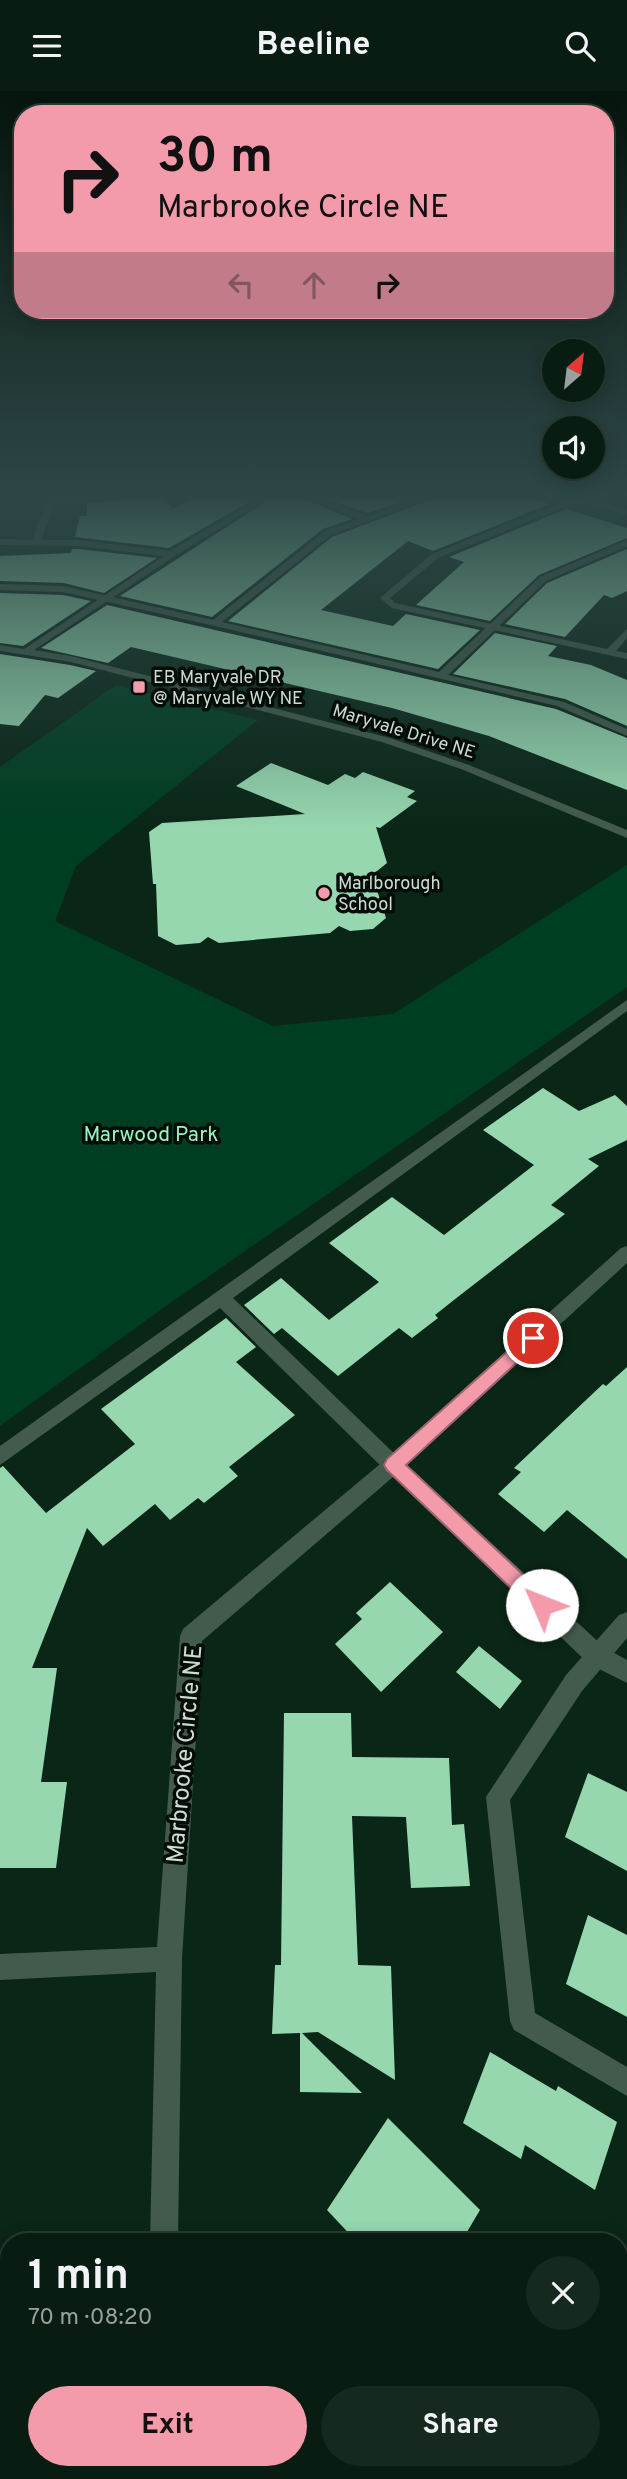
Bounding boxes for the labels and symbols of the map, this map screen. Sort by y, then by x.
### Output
north arrow [542,339,606,403]
place label: EB Maryvale DR @ Maryvale WY NE [153,667,303,711]
marker: EB Maryvale DR @ Maryvale WY NE [131,679,147,695]
street label: Maryvale Drive NE [329,700,478,765]
place label: Marlborough School [338,873,441,917]
marker: Marlborough School [316,885,332,901]
park label: Marwood Park [84,1122,218,1149]
pin [503,1308,563,1368]
position arrow [505,1568,579,1642]
street label: Marbrooke Circle NE [162,1644,210,1865]

